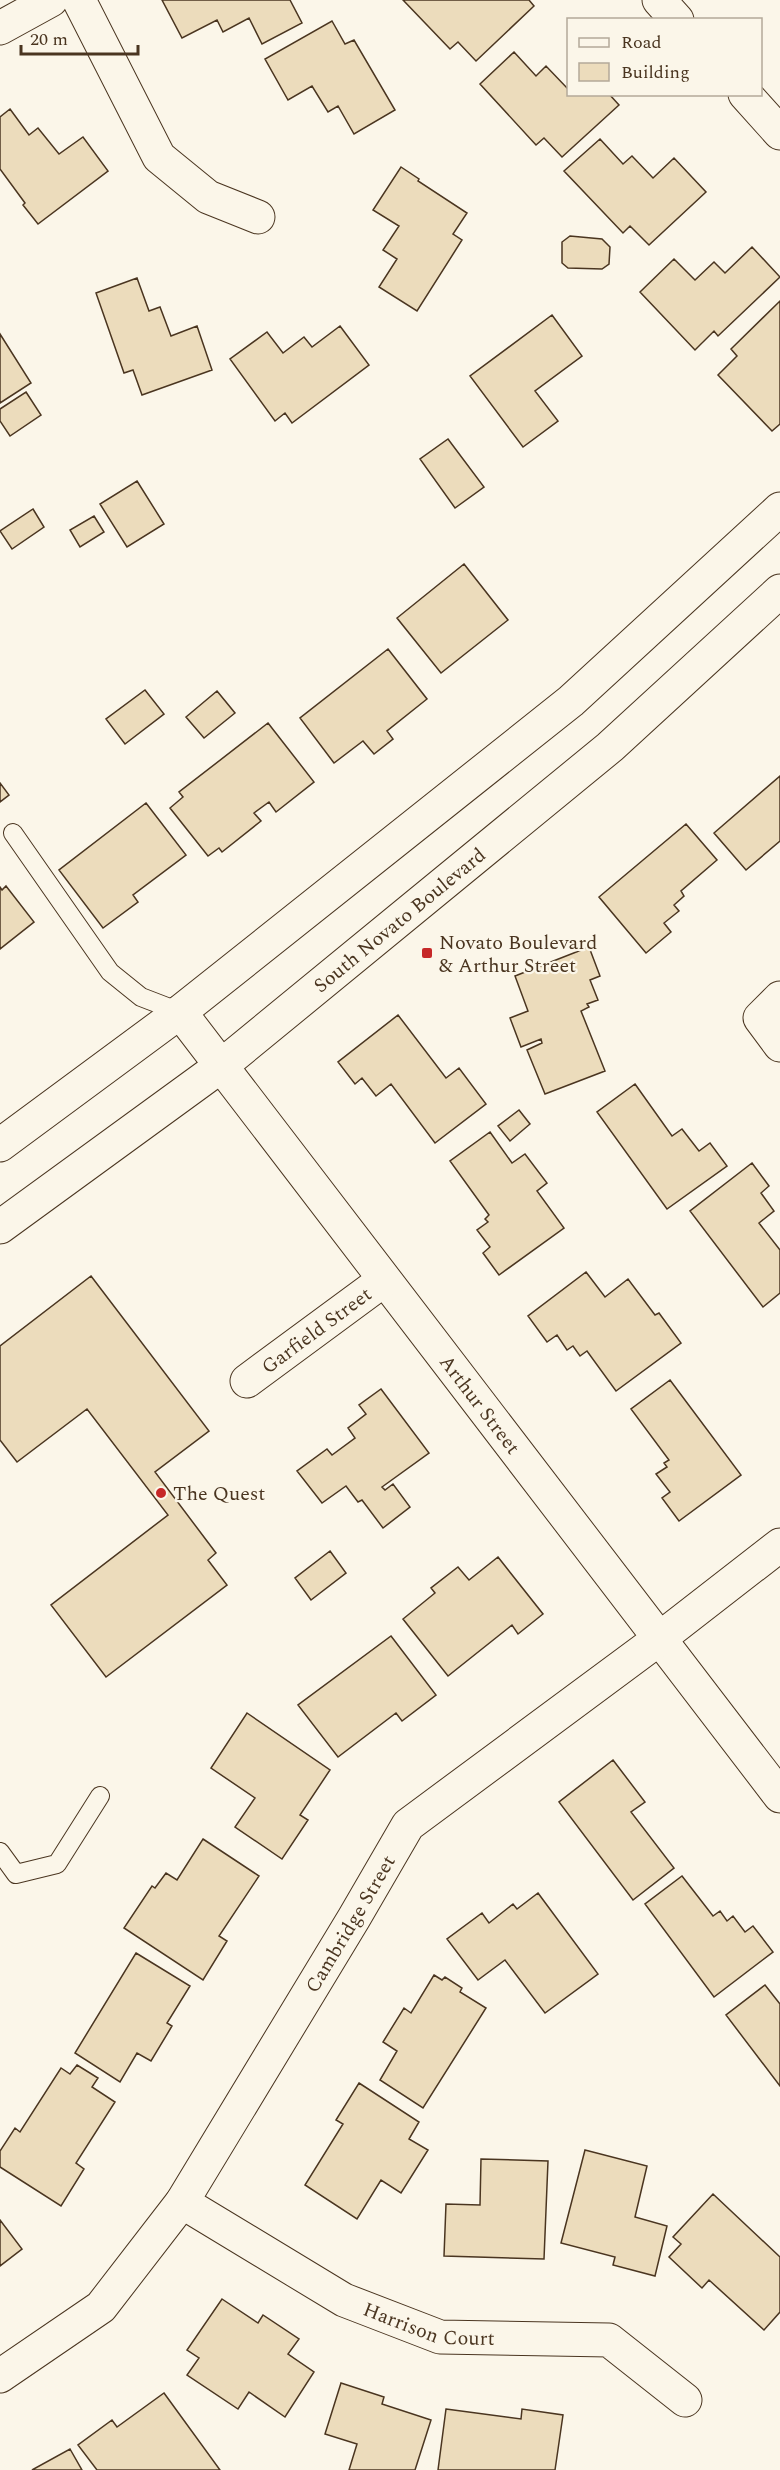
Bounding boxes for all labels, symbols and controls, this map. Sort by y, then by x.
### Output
scale bar [21,18,138,56]
legend [567,18,762,96]
text: 20 m [30,26,68,53]
text: Road [621,29,662,56]
text: Building [621,59,690,86]
street label: South Novato Boulevard [307,841,493,1000]
place label: Novato Boulevard & Arthur Street [439,928,597,981]
marker: Novato Boulevard & Arthur Street [420,946,434,960]
street label: Garfield Street [255,1280,378,1382]
street label: Arthur Street [432,1349,527,1461]
place label: The Quest [173,1479,265,1509]
marker: The Quest [154,1486,168,1500]
street label: Cambridge Street [298,1850,403,1999]
street label: Harrison Court [359,2295,495,2354]

